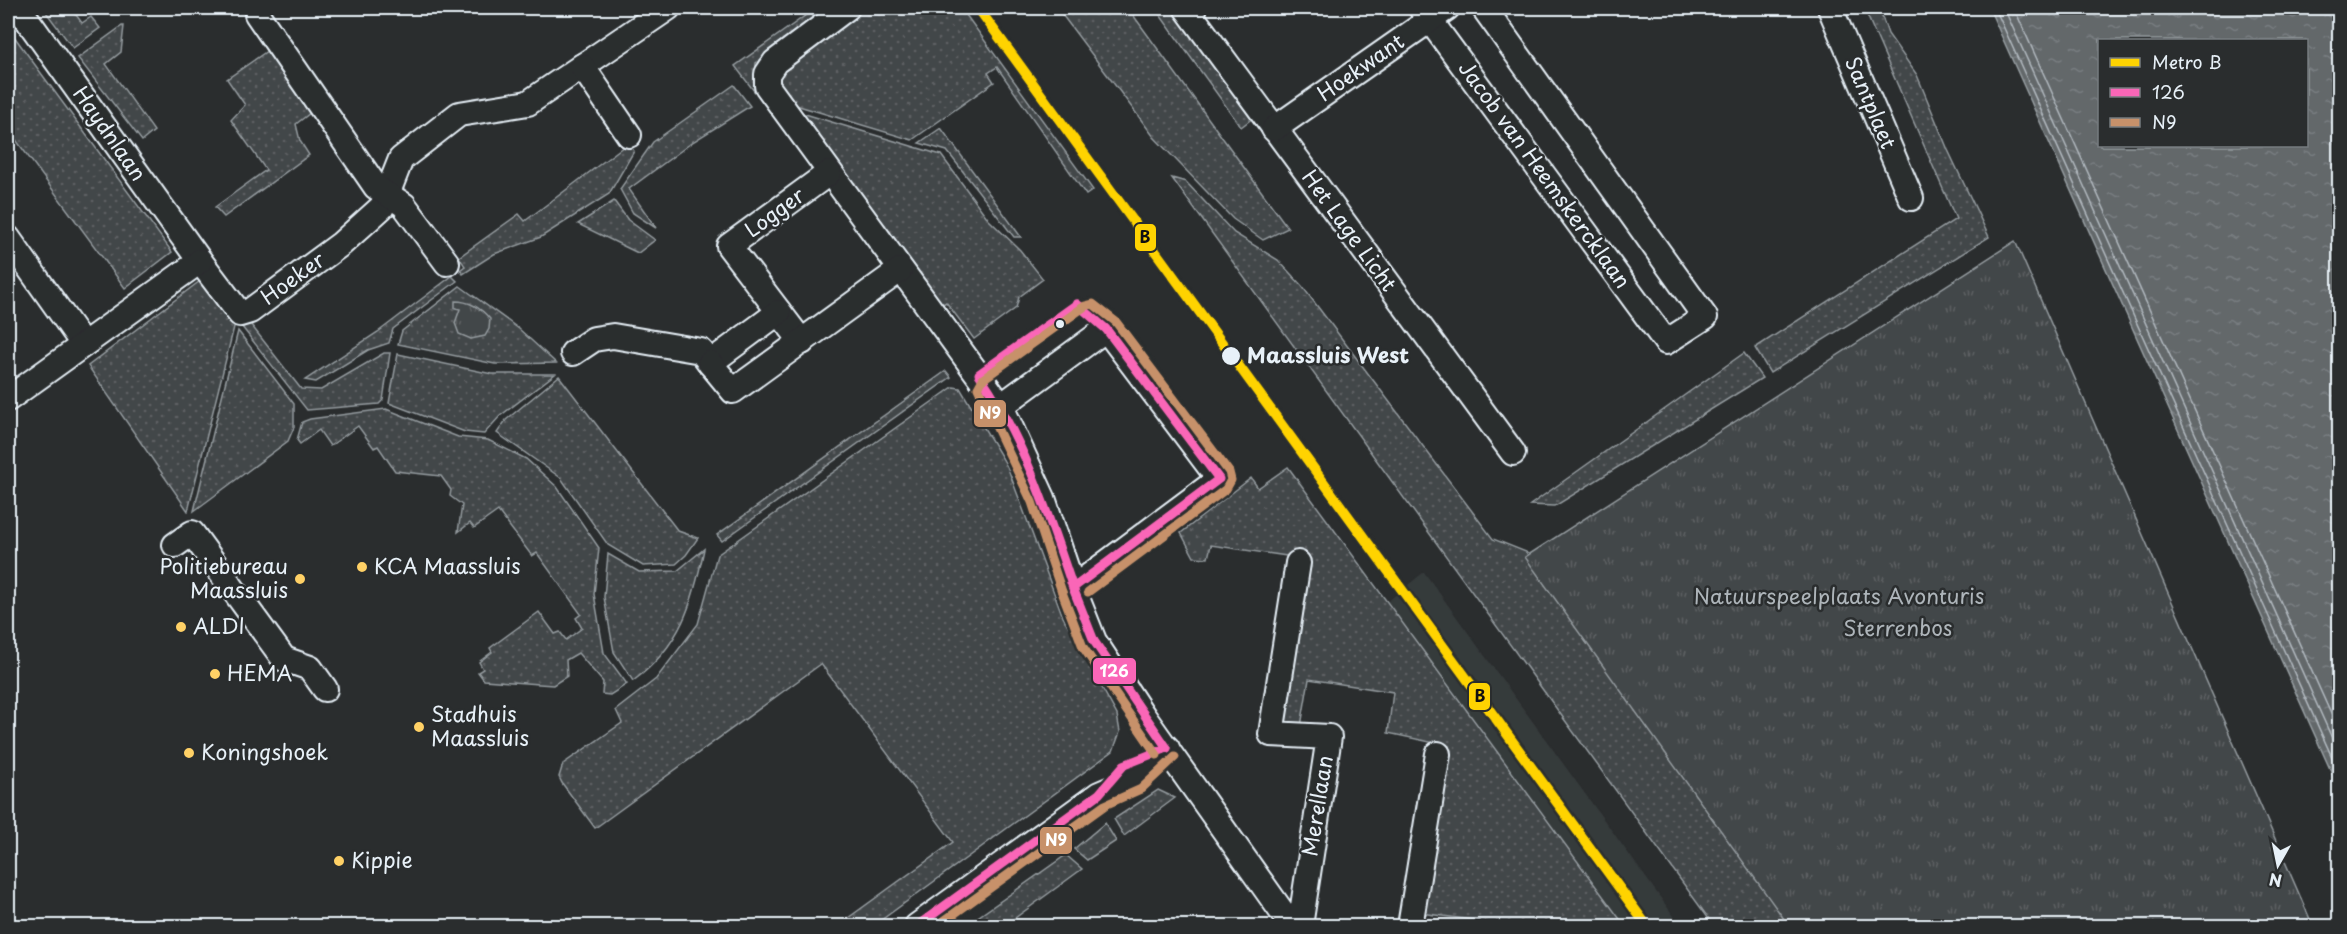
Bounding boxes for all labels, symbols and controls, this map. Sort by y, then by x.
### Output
street label: Hoekwant [1310,25,1410,108]
legend [2098,39,2308,147]
text: Metro B [2152,48,2222,75]
street label: Santplaet [1838,51,1906,153]
street label: Jacob van Heemskercklaan [1452,53,1639,294]
text: 126 [2152,78,2185,105]
street label: Haydnlaan [66,79,155,187]
text: N9 [2152,108,2177,135]
street label: Het Lage Licht [1295,162,1406,297]
street label: Logger [737,178,811,244]
line badge: B [1134,223,1157,252]
text: B [1140,224,1151,248]
street label: Hoeker [253,243,331,312]
unlabelled marker [1054,318,1066,330]
place label: Maassluis West [1247,338,1409,370]
marker: Maassluis West [1220,345,1242,367]
line badge: N9 [973,399,1007,428]
text: N9 [979,400,1001,424]
place label: Politiebureau Maassluis [160,549,288,605]
place label: KCA Maassluis [374,549,521,581]
marker: KCA Maassluis [355,560,369,574]
marker: Politiebureau Maassluis [293,572,307,586]
park label: Natuurspeelplaats Avonturis [1694,579,1984,611]
place label: ALDI [193,609,245,641]
park label: Sterrenbos [1844,611,1952,643]
marker: ALDI [174,620,188,634]
place label: HEMA [227,656,292,688]
line badge: 126 [1092,657,1137,685]
text: 126 [1099,658,1129,682]
marker: HEMA [208,667,222,681]
line badge: B [1468,682,1491,711]
text: B [1475,683,1486,707]
place label: Stadhuis Maassluis [431,697,529,753]
marker: Stadhuis Maassluis [412,720,426,734]
place label: Koningshoek [201,735,328,767]
marker: Koningshoek [182,746,196,760]
street label: Merellaan [1292,753,1340,858]
line badge: N9 [1039,826,1073,855]
text: N9 [1045,827,1067,851]
north arrow [2248,835,2308,895]
place label: Kippie [351,843,413,875]
marker: Kippie [332,854,346,868]
text: N [2267,868,2284,894]

